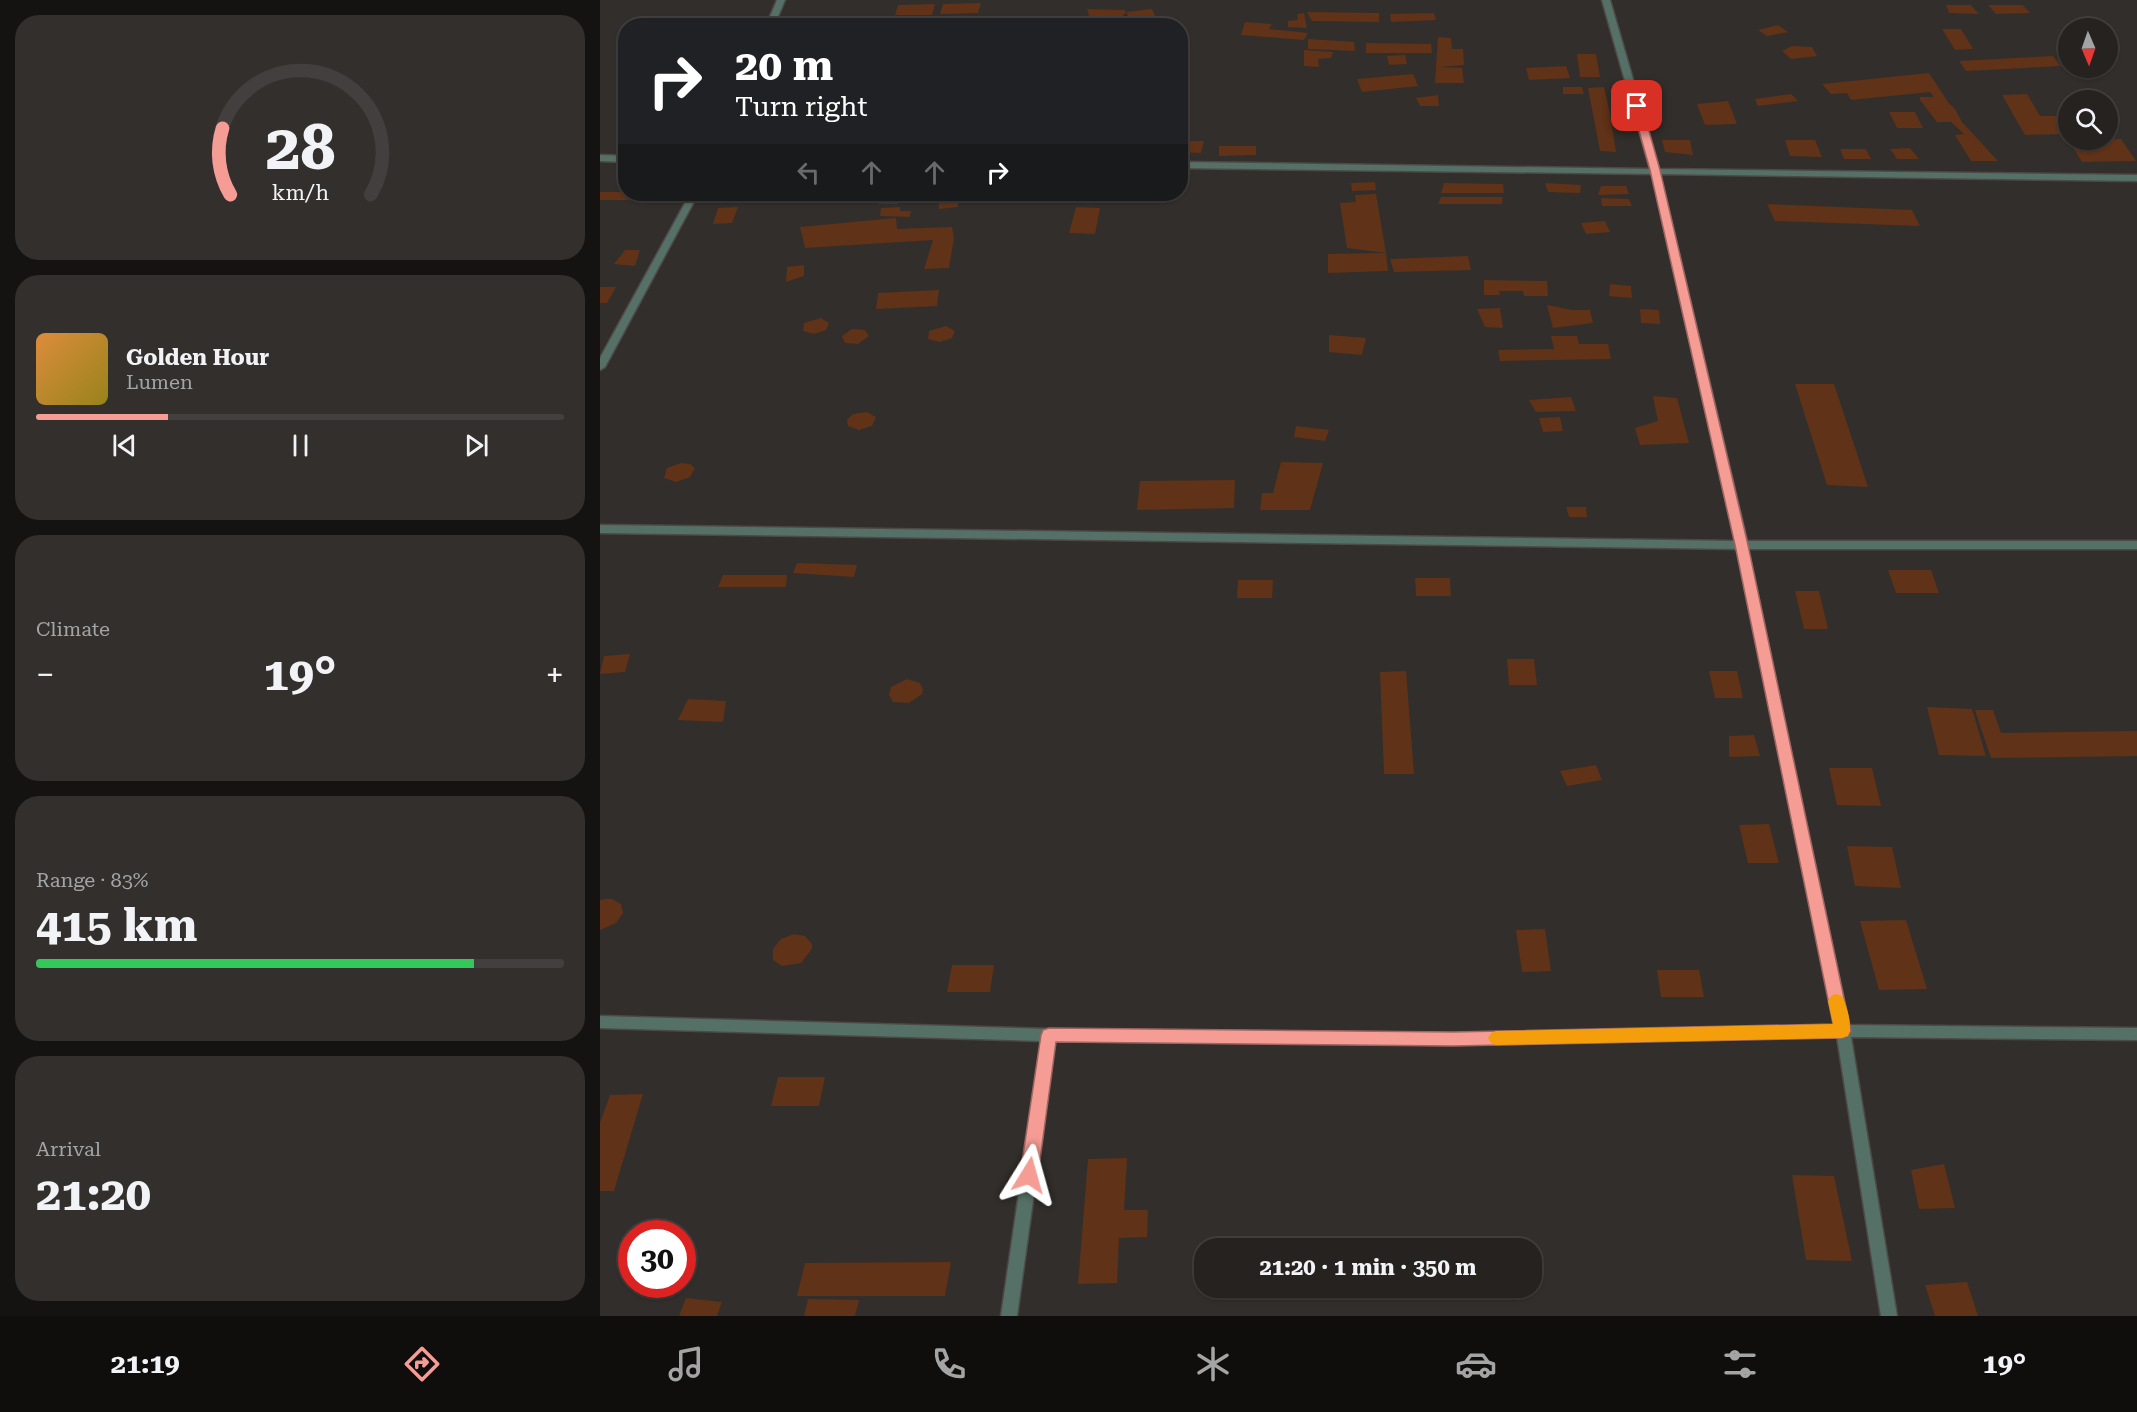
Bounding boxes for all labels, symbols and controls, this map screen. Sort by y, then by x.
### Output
north arrow [2058,18,2118,78]
map controls [2058,18,2118,150]
text: 20 m [735,41,833,90]
icon: right [636,42,714,120]
pin [1611,80,1662,131]
icon: arrive [1620,89,1653,122]
button: search [2058,90,2118,150]
text: Turn right [735,91,868,123]
text: 28 [265,111,335,184]
icon: left [792,156,825,189]
icon: ahead [855,156,888,189]
icon: ahead [918,156,951,189]
icon: right [981,156,1014,189]
text: km/h [271,180,329,205]
text: Golden Hour [126,345,269,370]
text: Lumen [126,370,193,394]
icon: previous [108,429,141,462]
icon: pause [284,429,317,462]
icon: next [460,429,493,462]
text: Climate [36,617,110,641]
text: 19° [264,648,336,701]
text: − [36,655,54,694]
text: + [546,655,564,694]
text: Range · 83% [36,868,148,892]
text: 415 km [36,899,197,952]
text: Arrival [36,1137,101,1161]
position arrow [997,1143,1061,1207]
text: 21:20 [36,1168,151,1221]
speed limit sign: 30 [618,1220,696,1298]
text: 21:20 · 1 min · 350 m [1259,1255,1477,1280]
icon: directions [401,1343,443,1385]
icon: music [665,1343,707,1385]
icon: phone [928,1343,970,1385]
icon: climate [1192,1343,1234,1385]
icon: car [1455,1343,1497,1385]
icon: filters [1719,1343,1761,1385]
text: 21:19 [111,1348,180,1380]
text: 19° [1983,1348,2026,1380]

